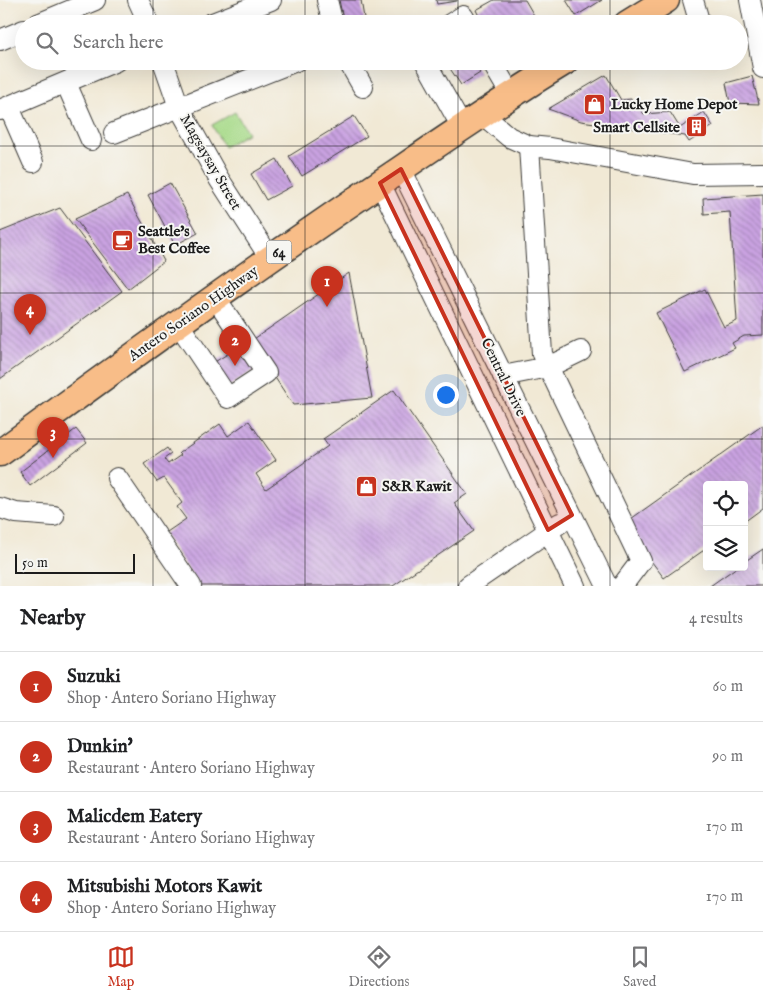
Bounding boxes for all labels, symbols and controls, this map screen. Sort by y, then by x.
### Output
search box [15,15,748,70]
icon: search [33,29,61,57]
text: Search here [73,31,164,55]
shop icon: Lucky Home Depot [583,92,607,116]
place label: Lucky Home Depot [611,95,738,114]
street label: Magsaysay Street [176,111,246,213]
building icon: Smart Cellsite [684,115,708,139]
place label: Smart Cellsite [593,118,680,137]
place label: Seattle's Best Coffee [138,222,210,258]
cafe icon: Seattle's Best Coffee [110,228,134,252]
road number: 64 [266,240,292,264]
street label: Antero Soriano Highway [124,261,262,366]
pin: 1 [311,266,343,307]
pin: 4 [14,294,46,335]
pin: 2 [219,325,251,366]
street label: Central Drive [476,335,531,420]
your location [433,382,459,408]
pin: 3 [37,417,69,458]
shop icon: S&R Kawit [354,474,378,498]
place label: S&R Kawit [382,477,453,496]
map controls [703,481,748,571]
button: locate [703,481,748,526]
button: layers [703,526,748,571]
scale bar [15,551,135,574]
text: 50 m [22,554,48,572]
text: Nearby [20,605,85,632]
text: 4 results [689,609,743,629]
text: Suzuki [67,665,121,689]
text: 1 [33,677,39,697]
text: 60 m [713,677,743,697]
text: Shop · Antero Soriano Highway [67,689,276,709]
text: Dunkin' [67,735,133,759]
text: 2 [32,747,40,767]
text: 90 m [712,747,743,767]
text: Restaurant · Antero Soriano Highway [67,759,315,779]
text: Malicdem Eatery [67,805,202,829]
text: 3 [33,817,39,837]
text: 170 m [706,817,743,837]
text: Restaurant · Antero Soriano Highway [67,829,315,849]
text: Mitsubishi Motors Kawit [67,875,262,899]
text: 4 [32,887,40,907]
text: 170 m [706,887,743,907]
text: Shop · Antero Soriano Highway [67,899,276,919]
tab: Map [107,943,135,991]
tab: Directions [348,943,409,991]
tab: Saved [623,943,656,991]

